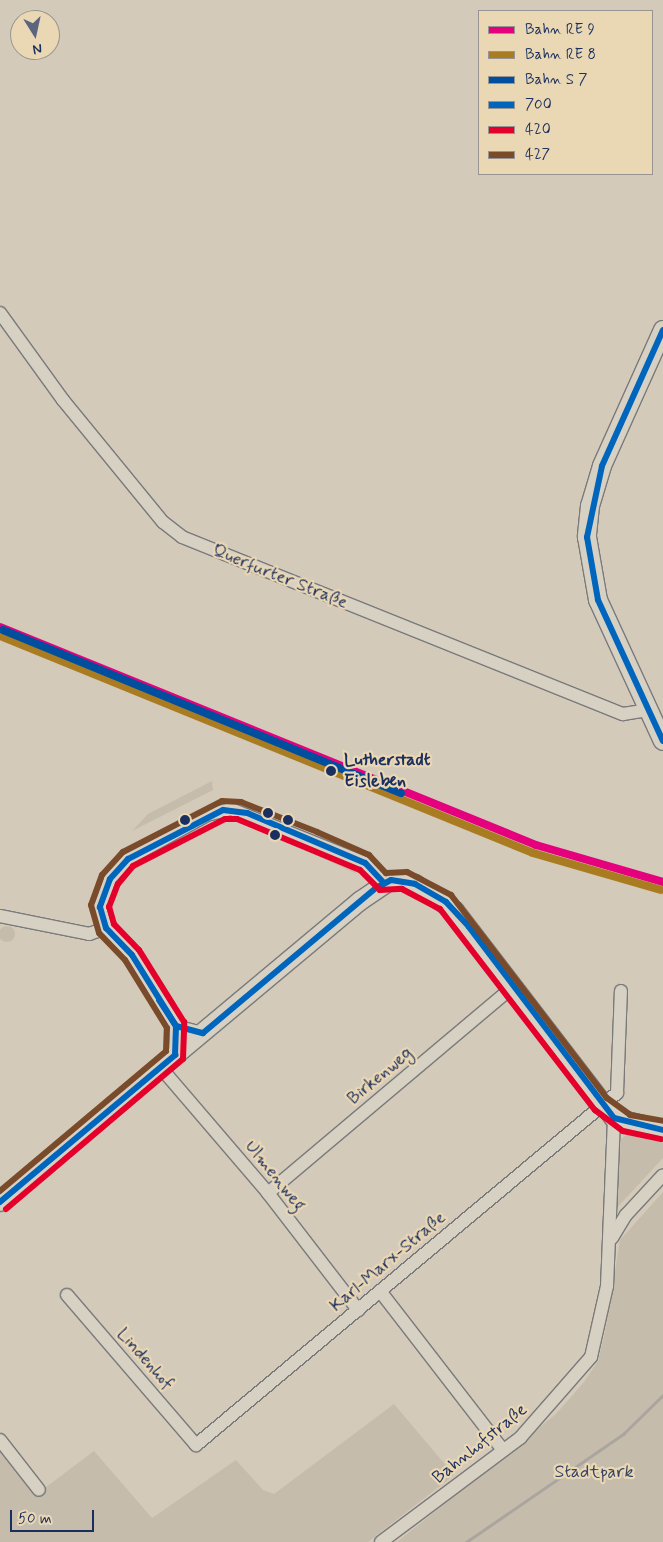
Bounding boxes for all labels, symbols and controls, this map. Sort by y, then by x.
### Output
north arrow [10,10,60,60]
legend [478,10,653,175]
text: Bahn RE 9 [525,20,595,40]
text: N [31,39,44,58]
text: Bahn RE 8 [525,45,596,65]
text: Bahn S 7 [525,70,587,90]
text: 700 [525,95,552,115]
text: 420 [525,120,551,140]
text: 427 [525,145,550,165]
street label: Querfurter Straße [209,540,351,614]
place label: Lutherstadt Eisleben [344,750,431,792]
marker: Lutherstadt Eisleben [322,762,340,780]
unlabelled marker [263,808,273,818]
unlabelled marker [180,815,190,825]
unlabelled marker [283,815,293,825]
unlabelled marker [270,830,280,840]
street label: Birkenweg [343,1042,417,1110]
street label: Ulmenweg [240,1136,310,1216]
street label: Karl-Marx-Straße [326,1207,450,1317]
street label: Lindenhof [112,1323,178,1395]
street label: Bahnhofstraße [428,1399,532,1489]
park label: Stadtpark [554,1461,634,1483]
scale bar [12,1500,96,1532]
text: 50 m [18,1509,52,1529]

